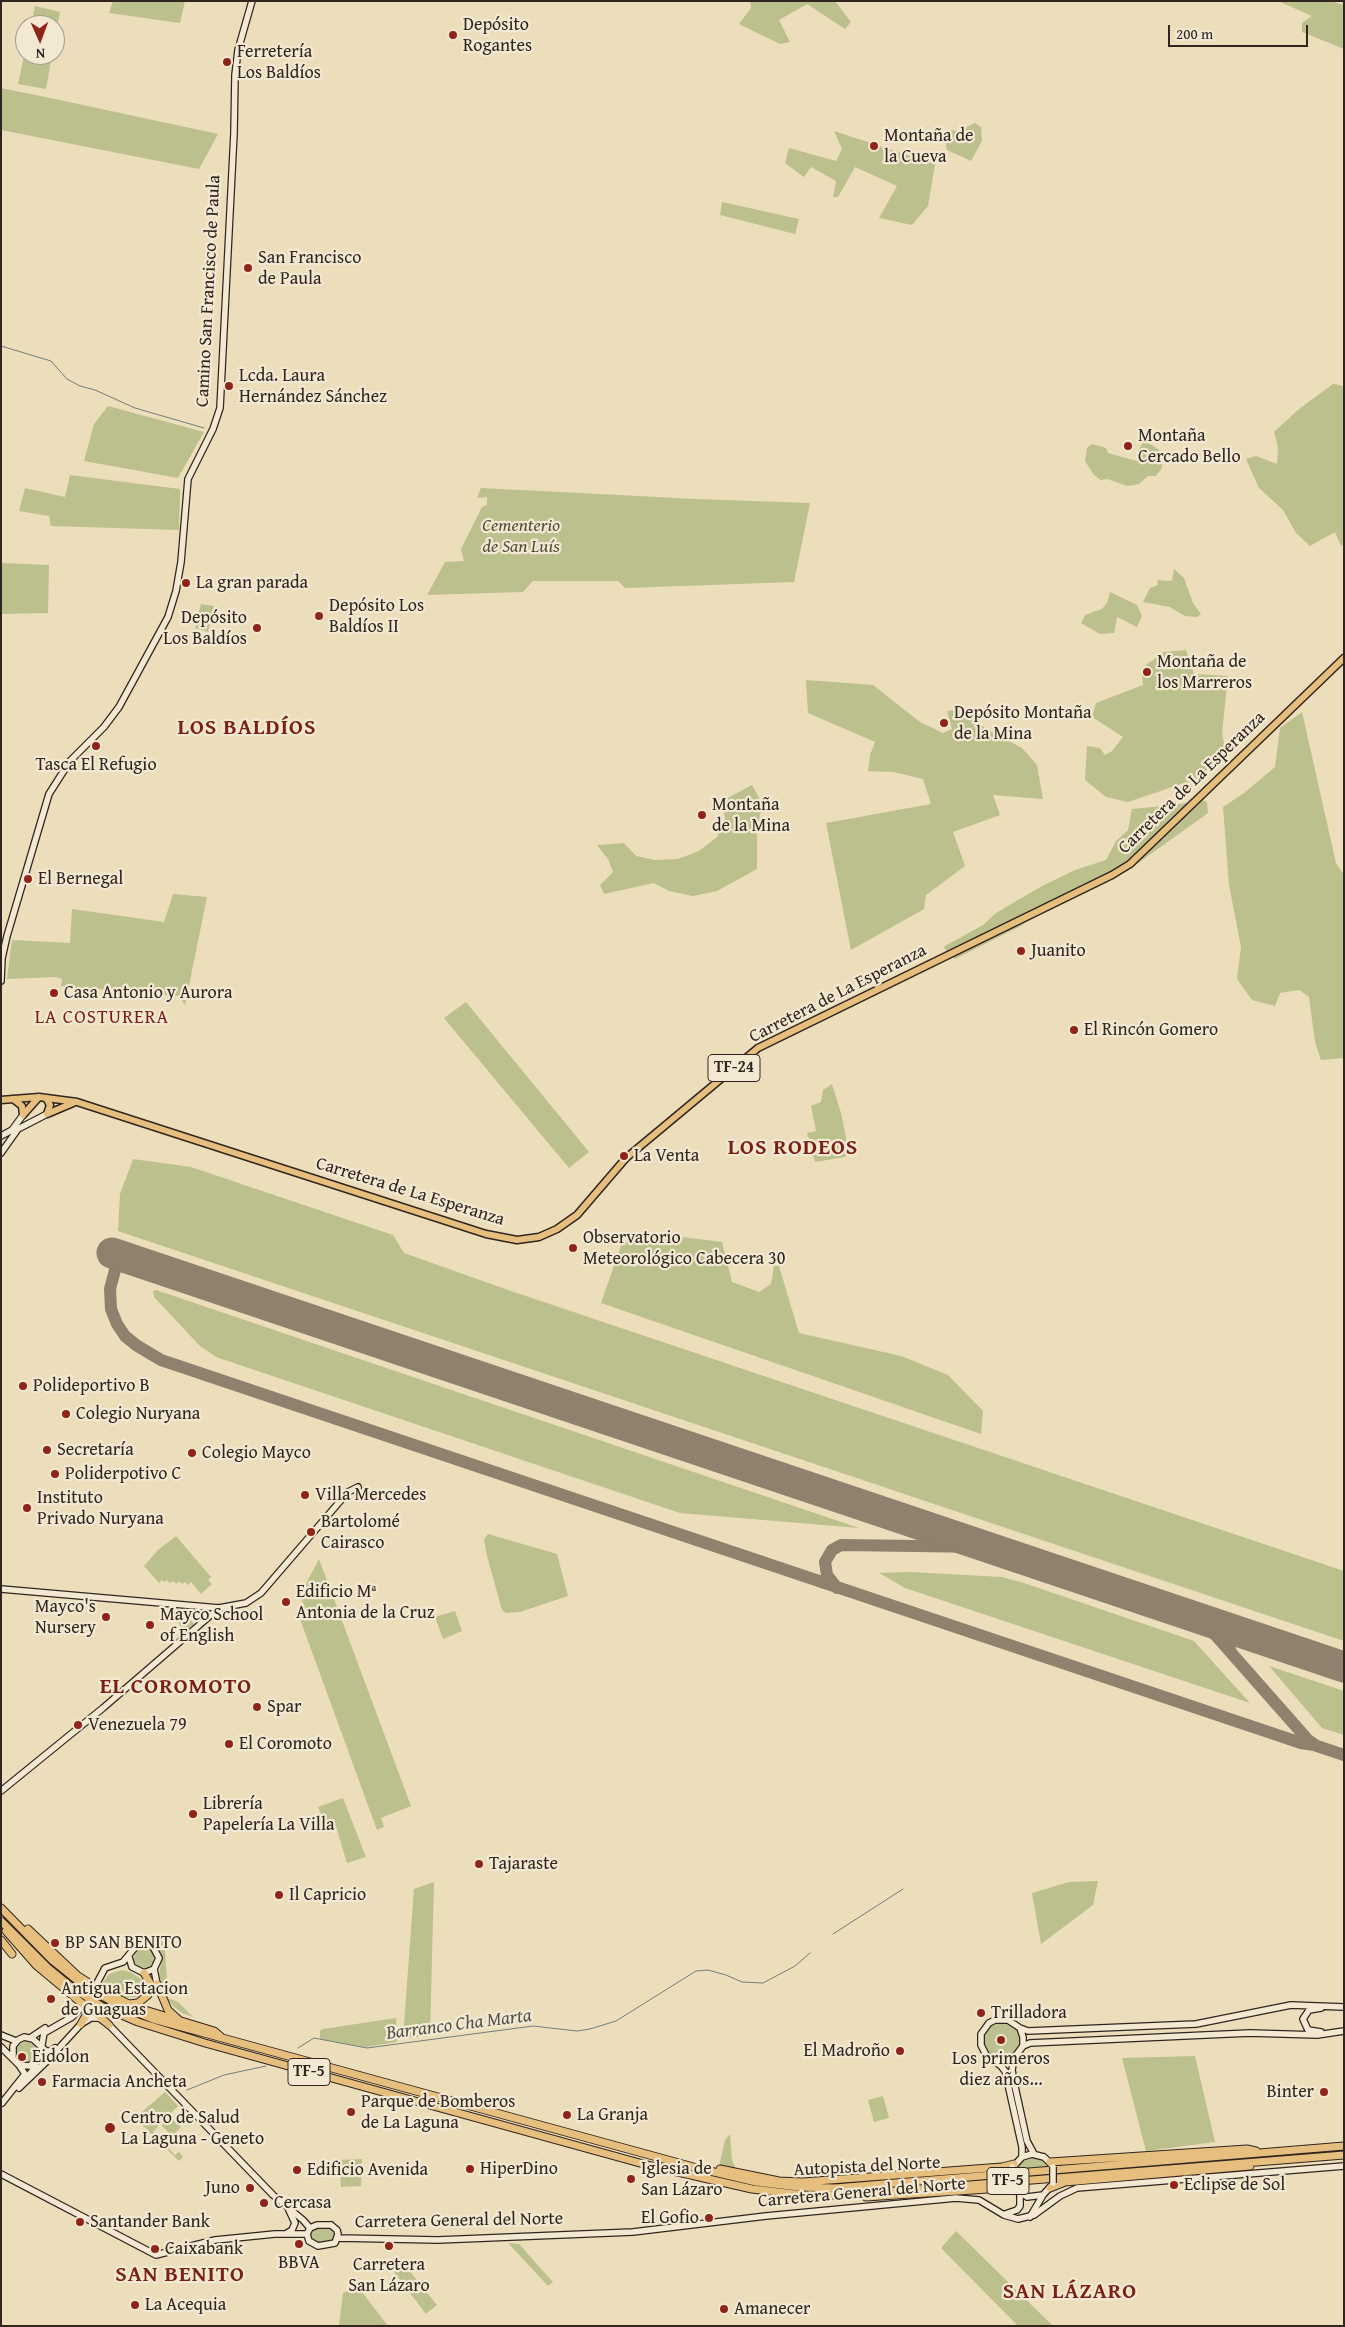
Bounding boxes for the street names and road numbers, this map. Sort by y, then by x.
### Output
street label: Camino San Francisco de Paula [192,175,226,407]
street label: Carretera de La Esperanza [1114,707,1270,859]
street label: Carretera de La Esperanza [746,940,930,1048]
road number: TF-24 [708,1054,760,1082]
street label: Carretera de La Esperanza [313,1153,507,1231]
road number: TF-5 [288,2058,330,2086]
street label: Autopista del Norte [793,2152,941,2182]
road number: TF-5 [987,2168,1029,2194]
street label: Carretera General del Norte [757,2173,967,2213]
street label: Carretera General del Norte [355,2208,563,2234]

